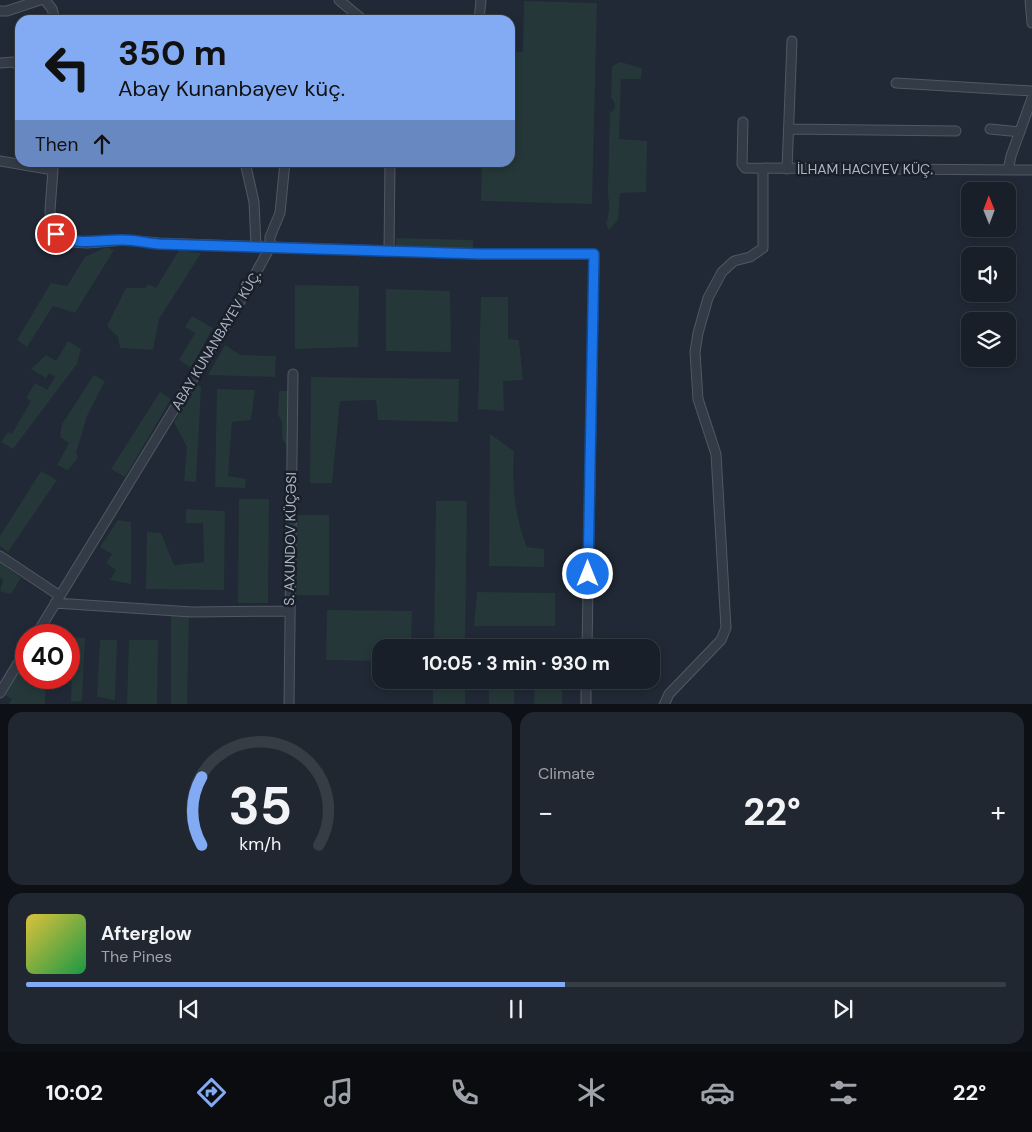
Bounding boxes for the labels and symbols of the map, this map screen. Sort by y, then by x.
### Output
street label: İLHAM HACIYEV KÜÇ. [797,160,933,178]
north arrow [961,182,1016,238]
pin [35,213,77,255]
street label: ABAY KUNANBAYEV KÜÇ. [167,267,265,413]
street label: S. AXUNDOV KÜÇƏSI [280,472,300,606]
position arrow [561,547,613,599]
speed limit sign: 40 [15,624,80,689]

